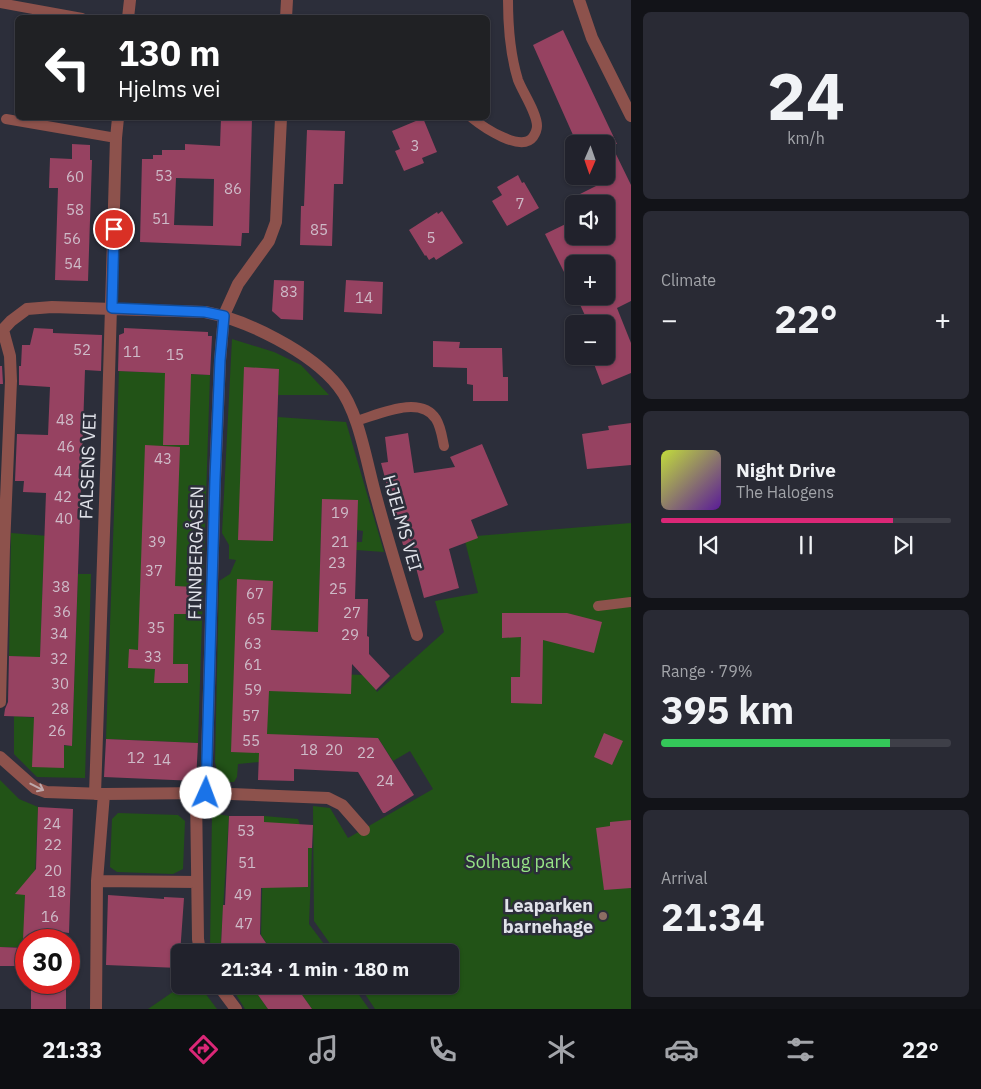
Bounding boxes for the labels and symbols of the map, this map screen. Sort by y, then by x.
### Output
north arrow [565,135,615,185]
house number: 3 [410,136,420,155]
house number: 53 [155,166,173,185]
house number: 60 [66,167,84,186]
house number: 86 [224,179,242,198]
house number: 7 [515,194,525,213]
house number: 58 [66,200,84,219]
pin [93,208,135,250]
house number: 51 [152,209,170,228]
house number: 85 [310,220,328,239]
house number: 5 [426,228,436,247]
house number: 56 [63,229,81,248]
house number: 54 [64,254,82,273]
house number: 83 [280,282,298,301]
house number: 14 [355,288,373,307]
house number: 52 [73,340,91,359]
house number: 11 [123,342,141,361]
house number: 15 [166,345,184,364]
house number: 48 [56,410,74,429]
street label: FALSENS VEI [74,412,101,520]
house number: 46 [57,437,75,456]
house number: 43 [154,449,172,468]
house number: 44 [54,462,72,481]
street label: HJELMS VEI [378,472,427,574]
street label: FINNBERGÅSEN [182,486,208,620]
house number: 42 [54,487,72,506]
house number: 19 [331,503,349,522]
house number: 40 [55,509,73,528]
house number: 39 [148,532,166,551]
house number: 21 [331,532,349,551]
house number: 23 [328,553,346,572]
house number: 37 [145,561,163,580]
house number: 38 [52,577,70,596]
house number: 25 [329,579,347,598]
house number: 67 [246,584,264,603]
house number: 36 [53,602,71,621]
house number: 27 [343,603,361,622]
house number: 65 [247,609,265,628]
house number: 35 [147,618,165,637]
house number: 34 [50,624,68,643]
house number: 29 [341,625,359,644]
house number: 63 [244,634,262,653]
house number: 33 [144,647,162,666]
house number: 32 [50,649,68,668]
house number: 61 [244,655,262,674]
house number: 30 [51,674,69,693]
house number: 59 [244,680,262,699]
house number: 28 [51,699,69,718]
house number: 57 [242,706,260,725]
house number: 26 [48,721,66,740]
house number: 55 [242,731,260,750]
house number: 18 [300,740,318,759]
house number: 20 [325,740,343,759]
house number: 22 [357,743,375,762]
house number: 12 [127,748,145,767]
house number: 14 [153,750,171,769]
position arrow [179,766,231,818]
house number: 24 [376,771,394,790]
one-way arrow [30,782,45,792]
house number: 24 [43,814,61,833]
house number: 53 [237,821,255,840]
house number: 22 [44,835,62,854]
park label: Solhaug park [465,850,571,873]
house number: 51 [238,853,256,872]
house number: 20 [44,861,62,880]
house number: 18 [48,882,66,901]
house number: 49 [234,885,252,904]
place label: Leaparken barnehage [503,894,593,938]
house number: 16 [41,907,59,926]
marker: Leaparken barnehage [597,910,609,922]
house number: 47 [235,914,253,933]
speed limit sign: 30 [15,929,80,994]

